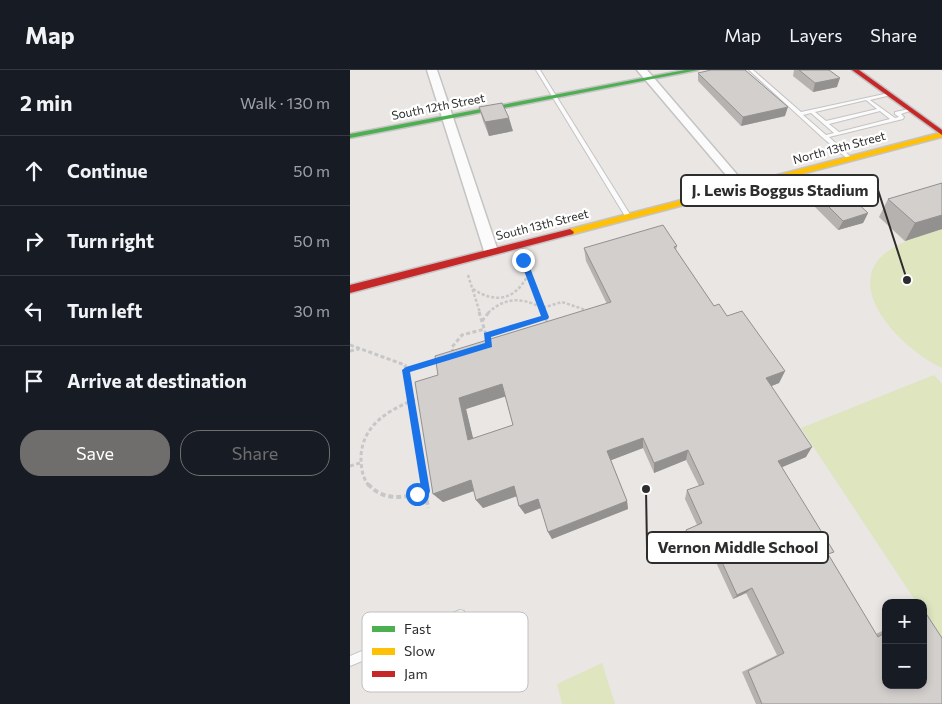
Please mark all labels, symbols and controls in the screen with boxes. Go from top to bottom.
text: Map [25,20,75,49]
text: Map [724,24,761,46]
text: Layers [789,24,842,46]
text: Share [870,24,917,46]
text: 2 min [20,90,72,115]
street label: South 12th Street [390,90,486,122]
text: Walk · 130 m [240,93,330,112]
street label: North 13th Street [791,128,887,166]
icon: ahead [20,157,48,185]
text: Continue [67,159,147,182]
text: 50 m [293,161,330,180]
callout: J. Lewis Boggus Stadium [681,175,878,206]
text: J. Lewis Boggus Stadium [691,180,869,199]
street label: South 13th Street [494,206,590,242]
icon: right [20,227,48,255]
text: Turn right [67,229,154,252]
text: 50 m [293,231,330,250]
route end [512,249,535,272]
icon: left [20,297,48,325]
text: Turn left [67,299,142,322]
text: 30 m [293,301,330,320]
icon: arrive [20,367,48,395]
text: Arrive at destination [67,369,247,392]
button: Save [20,430,170,476]
button: Share [180,430,330,476]
route start [406,483,429,506]
callout: Vernon Middle School [647,532,828,563]
text: Vernon Middle School [658,537,818,556]
map controls [882,599,927,689]
button: + [882,599,927,644]
legend [362,612,528,692]
text: Fast [404,620,431,637]
text: Slow [404,642,435,659]
button: − [882,644,927,689]
text: Jam [404,665,428,682]

